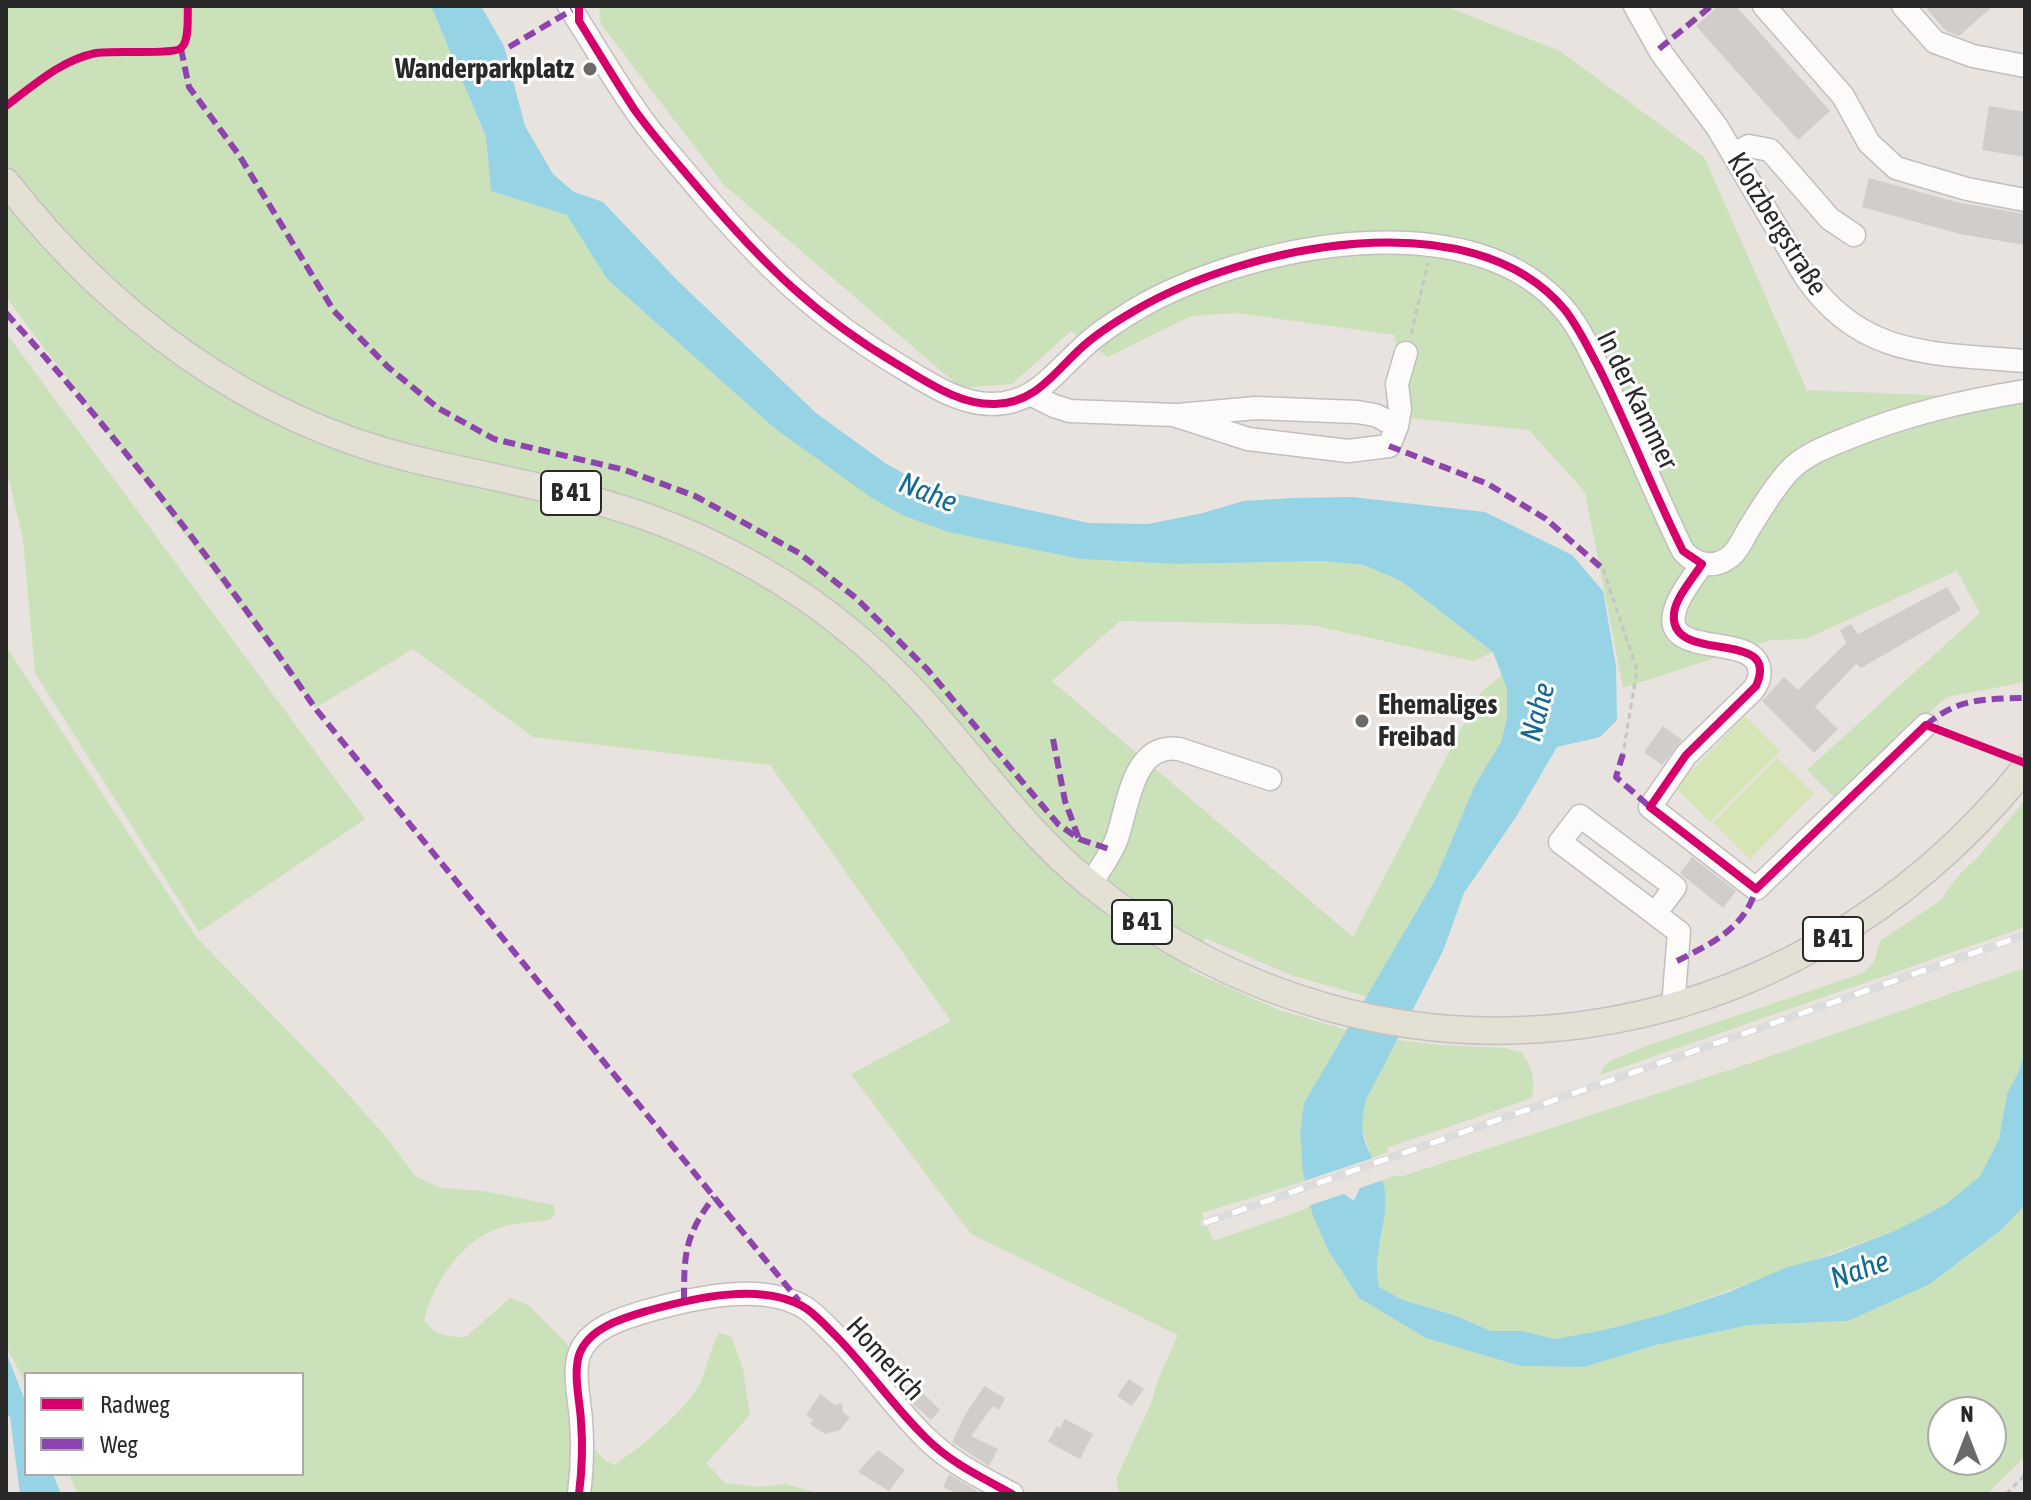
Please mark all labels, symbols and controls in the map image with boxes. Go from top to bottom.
place label: Wanderparkplatz [395,52,574,86]
marker: Wanderparkplatz [581,60,599,78]
street label: Klotzbergstraße [1720,146,1834,302]
street label: In der Kammer [1589,325,1685,475]
water label: Nahe [894,465,962,521]
road number: B 41 [541,471,601,515]
water label: Nahe [1513,678,1563,746]
place label: Ehemaliges Freibad [1378,688,1497,754]
marker: Ehemaliges Freibad [1353,712,1371,730]
road number: B 41 [1112,900,1172,944]
road number: B 41 [1803,917,1863,961]
water label: Nahe [1826,1243,1894,1297]
street label: Homerich [839,1310,931,1408]
legend [24,1372,304,1476]
text: Radweg [100,1391,170,1418]
north arrow [1927,1396,2007,1476]
text: N [1961,1401,1973,1427]
text: Weg [100,1431,138,1458]

